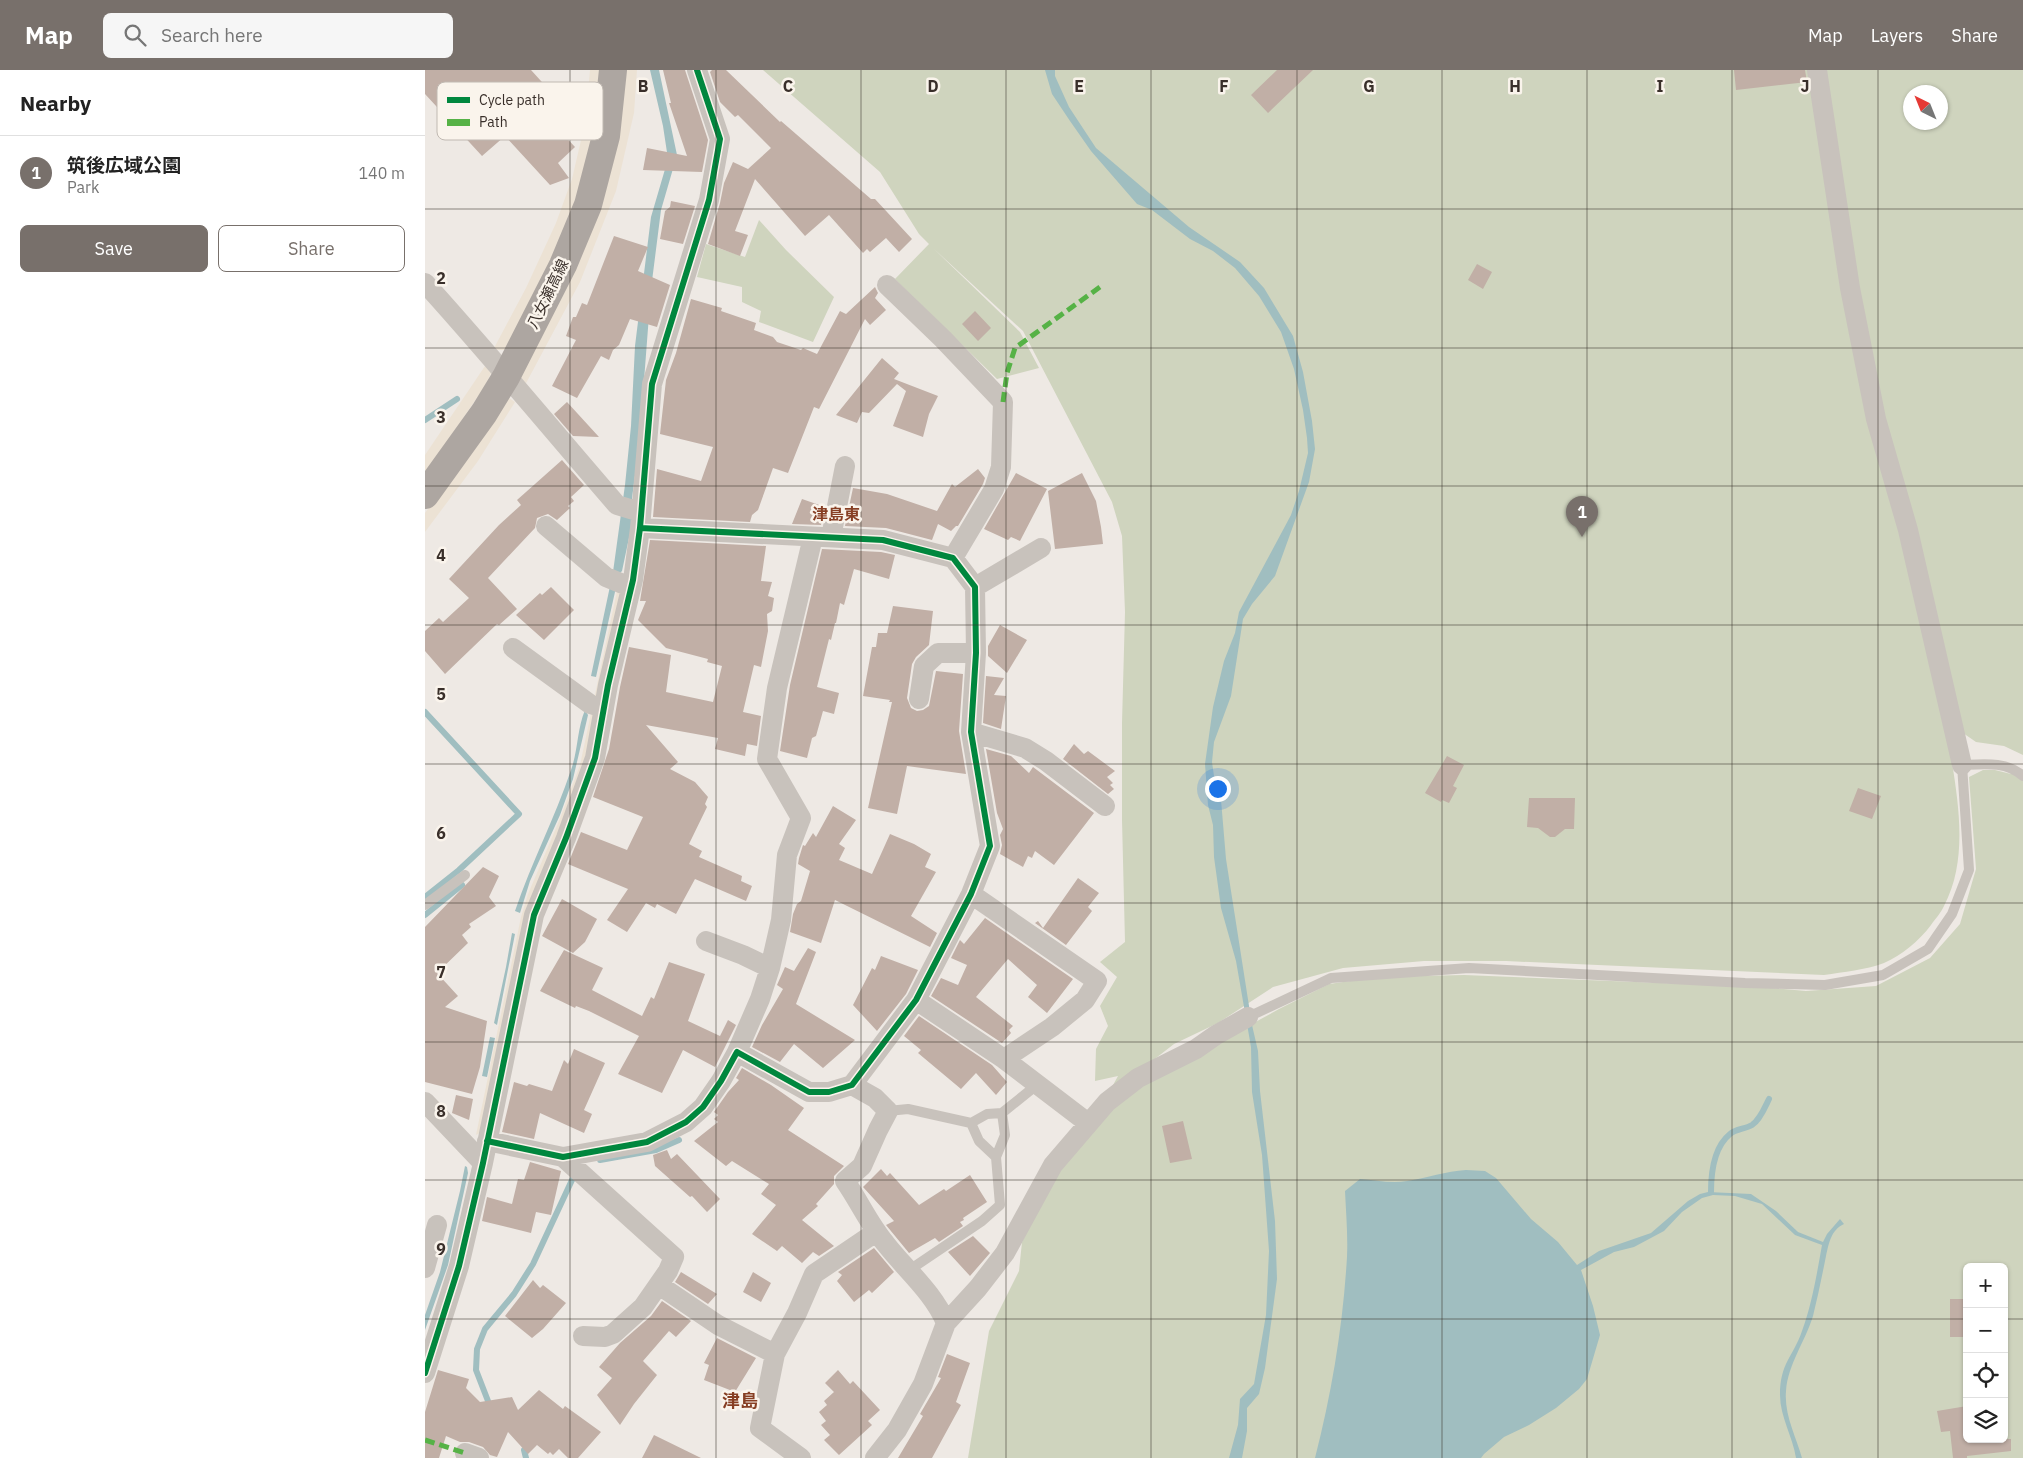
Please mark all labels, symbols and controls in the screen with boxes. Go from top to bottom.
search box [103,13,453,58]
text: Map [25,19,73,51]
icon: search [121,21,149,49]
text: Search here [161,23,263,47]
text: Map [1808,24,1843,47]
text: Layers [1871,24,1923,47]
text: Share [1951,24,1998,47]
text: B [638,76,649,96]
text: C [783,76,793,96]
text: D [927,76,939,96]
text: E [1074,76,1084,96]
text: F [1219,76,1229,96]
text: G [1363,76,1375,96]
text: H [1509,76,1521,96]
text: I [1657,76,1664,96]
text: J [1801,76,1809,96]
legend [437,82,603,140]
north arrow [1903,85,1948,130]
text: Nearby [20,89,91,117]
text: Cycle path [479,91,545,109]
text: Path [479,113,508,131]
text: 筑後広域公園 [67,153,181,177]
text: 1 [31,163,41,183]
text: 140 m [358,163,405,183]
text: Park [67,177,99,197]
button: Save [20,225,208,272]
button: Share [218,225,405,272]
street label: 八女瀬高線 [523,256,573,332]
text: 2 [436,268,446,288]
text: 3 [436,407,446,427]
pin: 1 [1566,496,1598,537]
district label: 津島東 [812,504,860,524]
text: 4 [436,545,446,565]
text: 5 [436,684,446,704]
your location [1205,776,1231,802]
text: 6 [436,823,446,843]
text: 7 [436,962,446,982]
text: 8 [436,1101,446,1121]
text: 9 [436,1239,446,1259]
map controls [1963,1263,2008,1443]
button: + [1963,1263,2008,1308]
button: − [1963,1308,2008,1353]
button: locate [1963,1353,2008,1398]
district label: 津島 [722,1389,758,1412]
button: layers [1963,1398,2008,1443]

